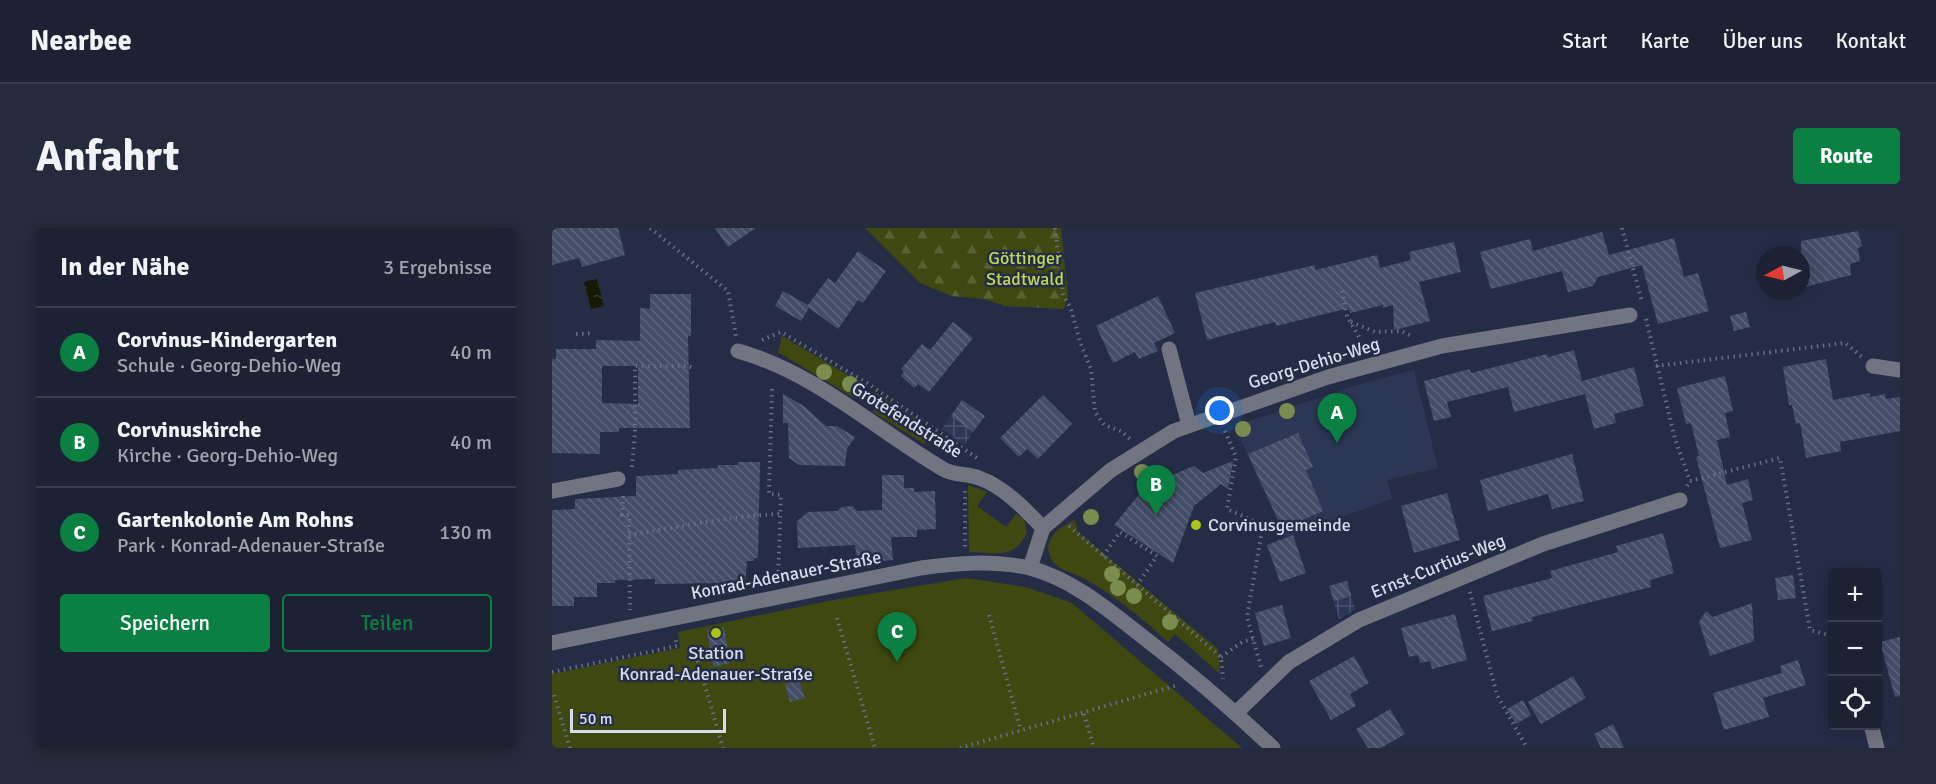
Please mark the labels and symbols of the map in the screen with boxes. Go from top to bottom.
north arrow [1756,246,1810,300]
park label: Göttinger Stadtwald [986,247,1064,290]
street label: Georg-Dehio-Weg [1246,333,1382,393]
street label: Grotefendstraße [848,377,966,463]
pin: A [1318,394,1356,443]
your location [1205,396,1234,425]
pin: B [1136,466,1176,515]
place label: Corvinusgemeinde [1208,514,1351,536]
marker: Corvinusgemeinde [1189,518,1203,532]
street label: Ernst-Curtius-Weg [1368,529,1508,603]
street label: Konrad-Adenauer-Straße [689,546,883,604]
pin: C [878,612,916,662]
marker: Station Konrad-Adenauer-Straße [709,626,723,640]
place label: Station Konrad-Adenauer-Straße [619,642,813,685]
scale bar [570,706,726,733]

